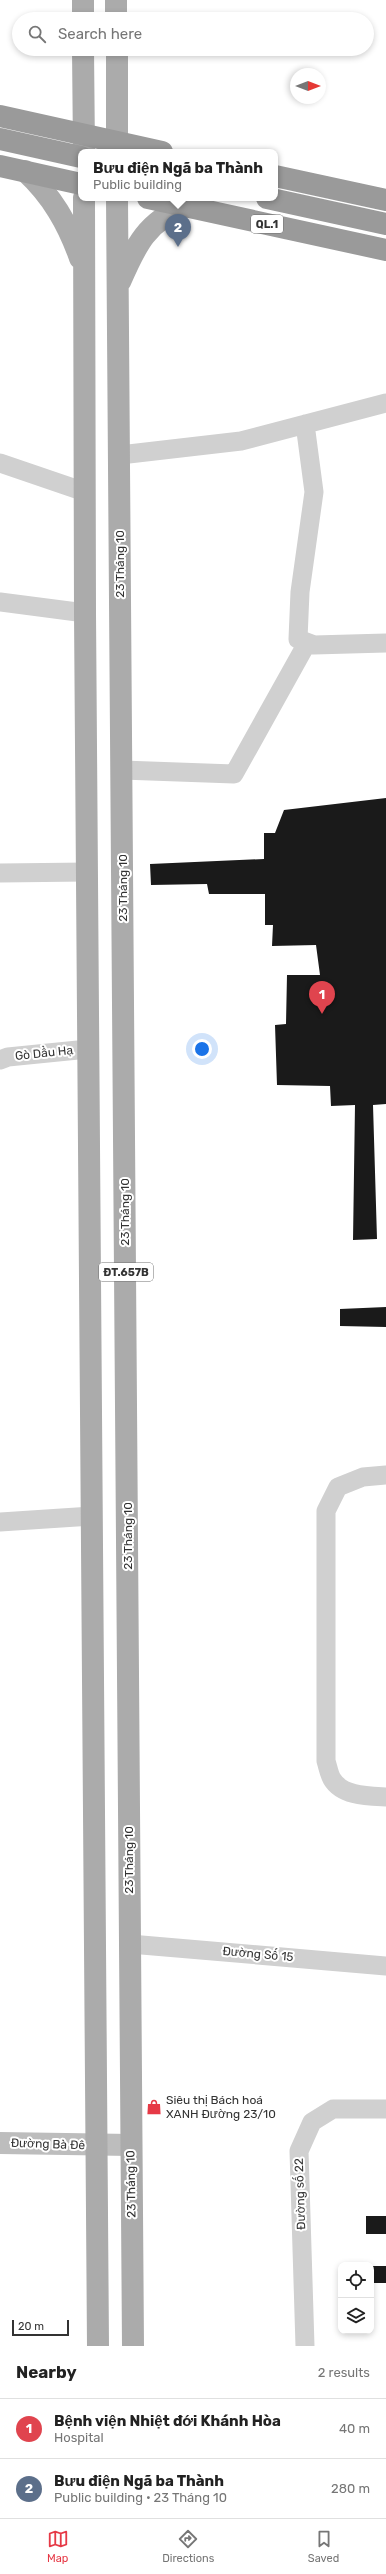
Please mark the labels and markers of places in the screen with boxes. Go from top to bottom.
pin: 2 [165,214,191,247]
pin: 1 [309,981,335,1014]
place label: Siêu thị Bách hoá XANH Đường 23/10 [166,2093,276,2121]
shop icon: Siêu thị Bách hoá XANH Đường 23/10 [145,2098,163,2116]

